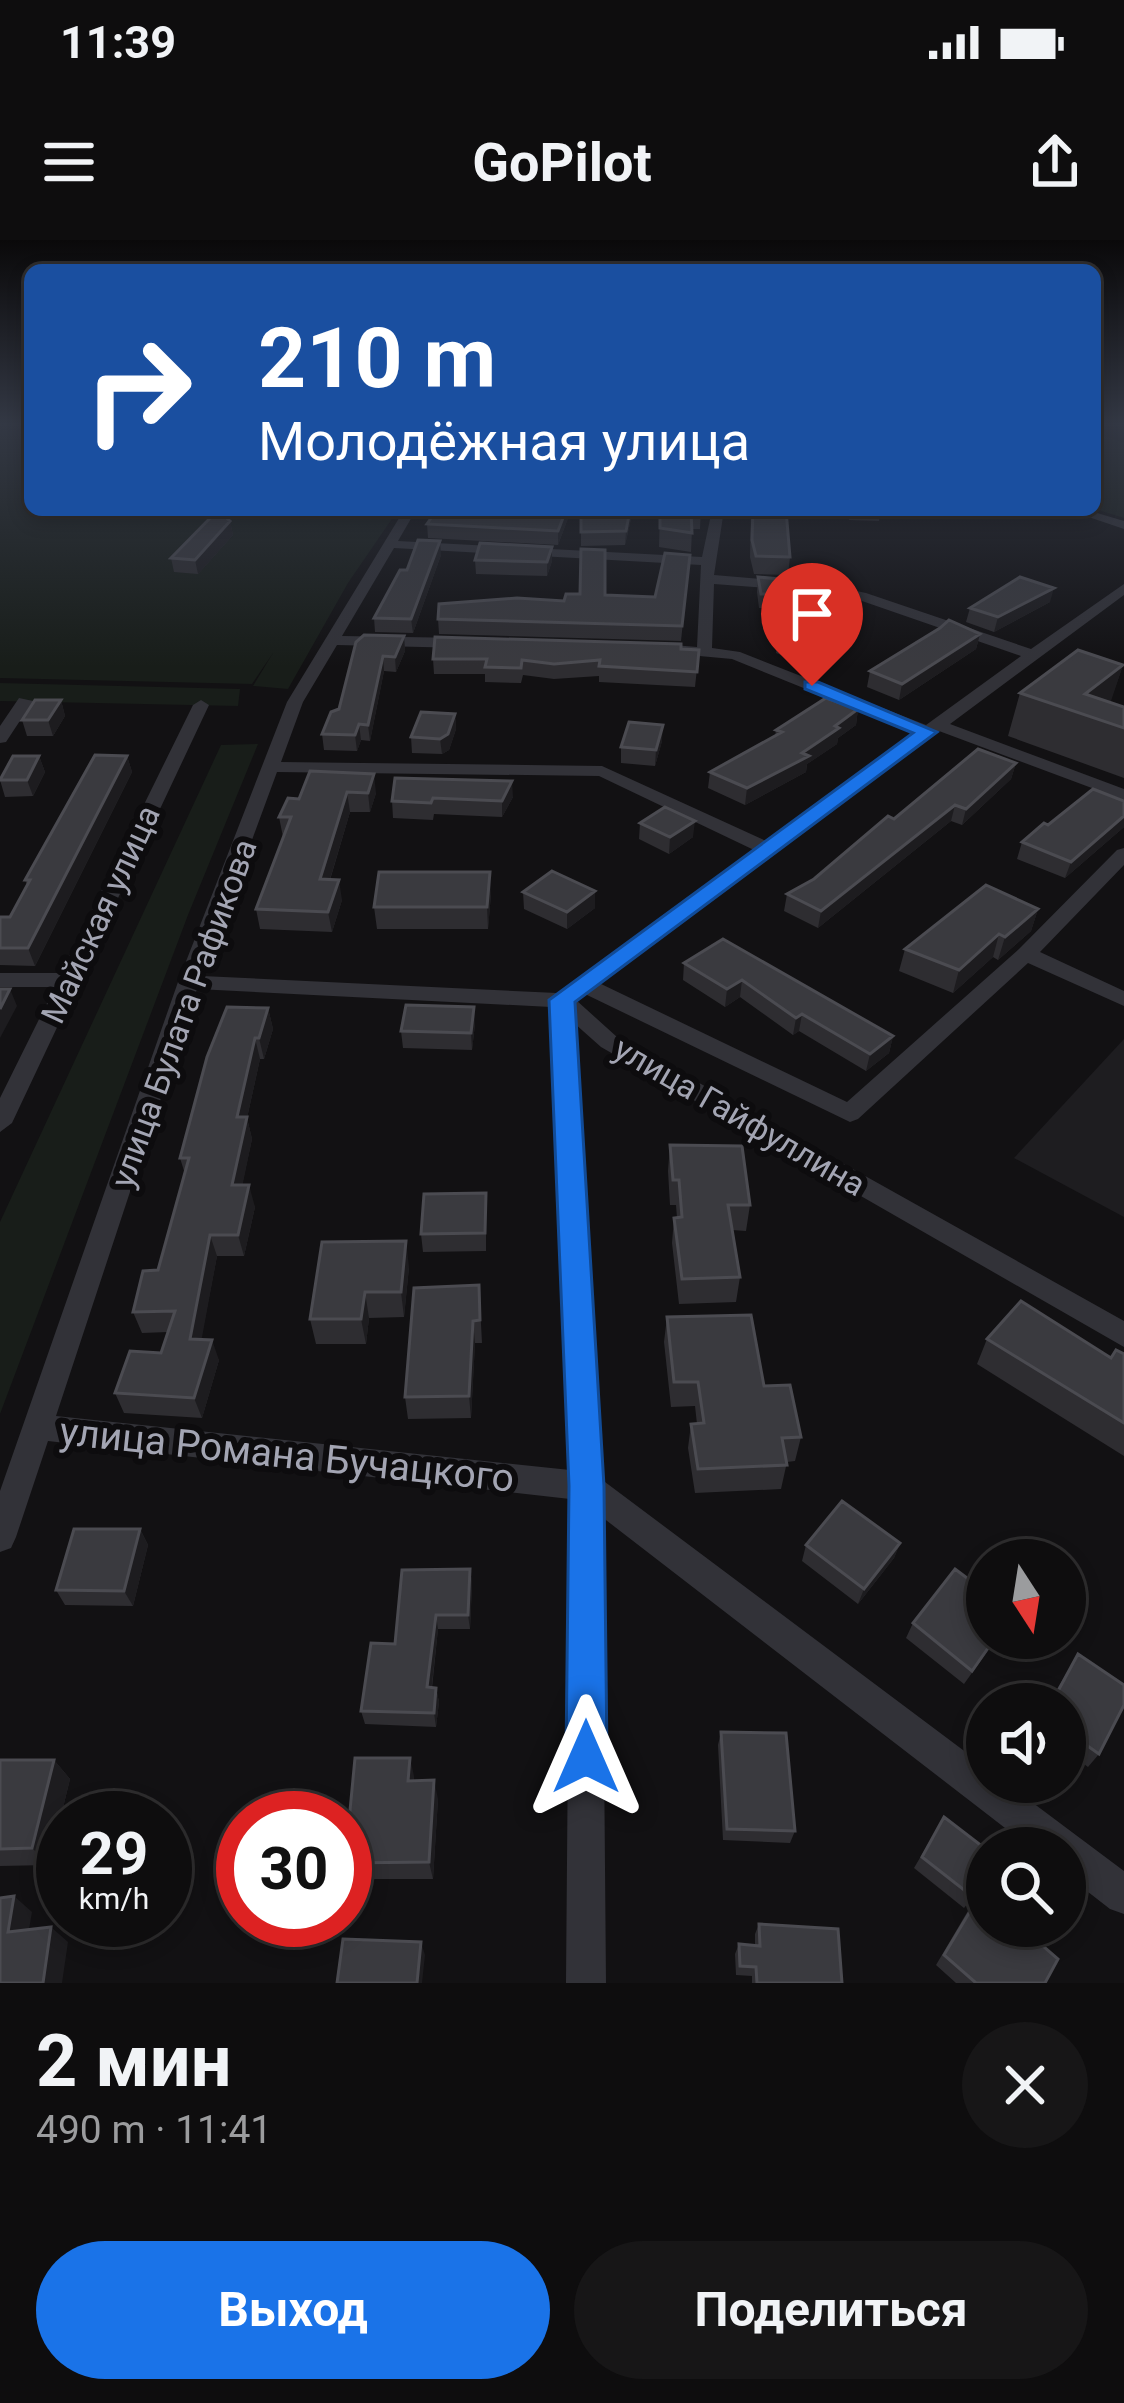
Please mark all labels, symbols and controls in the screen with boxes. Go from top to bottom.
text: 11:39 [60,16,176,69]
icon: menu [36,129,102,195]
icon: share [1022,129,1088,195]
text: GoPilot [472,131,652,194]
text: 210 m [258,309,496,408]
icon: right [60,312,216,468]
text: Молодёжная улица [258,410,750,473]
pin [761,563,863,686]
icon: arrive [779,581,845,647]
street label: Майская улица [33,799,168,1029]
street label: улица Булата Рафикова [102,834,265,1193]
street label: улица Гайфуллина [607,1029,872,1204]
street label: улица Романа Бучацкого [57,1408,516,1502]
north arrow [966,1539,1086,1659]
map controls [966,1539,1086,1947]
button: sound [966,1683,1086,1803]
position arrow [523,1694,649,1820]
speed limit sign: 30 [216,1791,372,1947]
text: 29 [80,1818,148,1889]
button: search [966,1827,1086,1947]
text: km/h [79,1881,149,1916]
text: 2 мин [36,2019,231,2104]
button: close [962,2022,1088,2148]
text: 490 m · 11:41 [36,2107,272,2153]
button: Выход [36,2241,550,2379]
button: Поделиться [574,2241,1088,2379]

